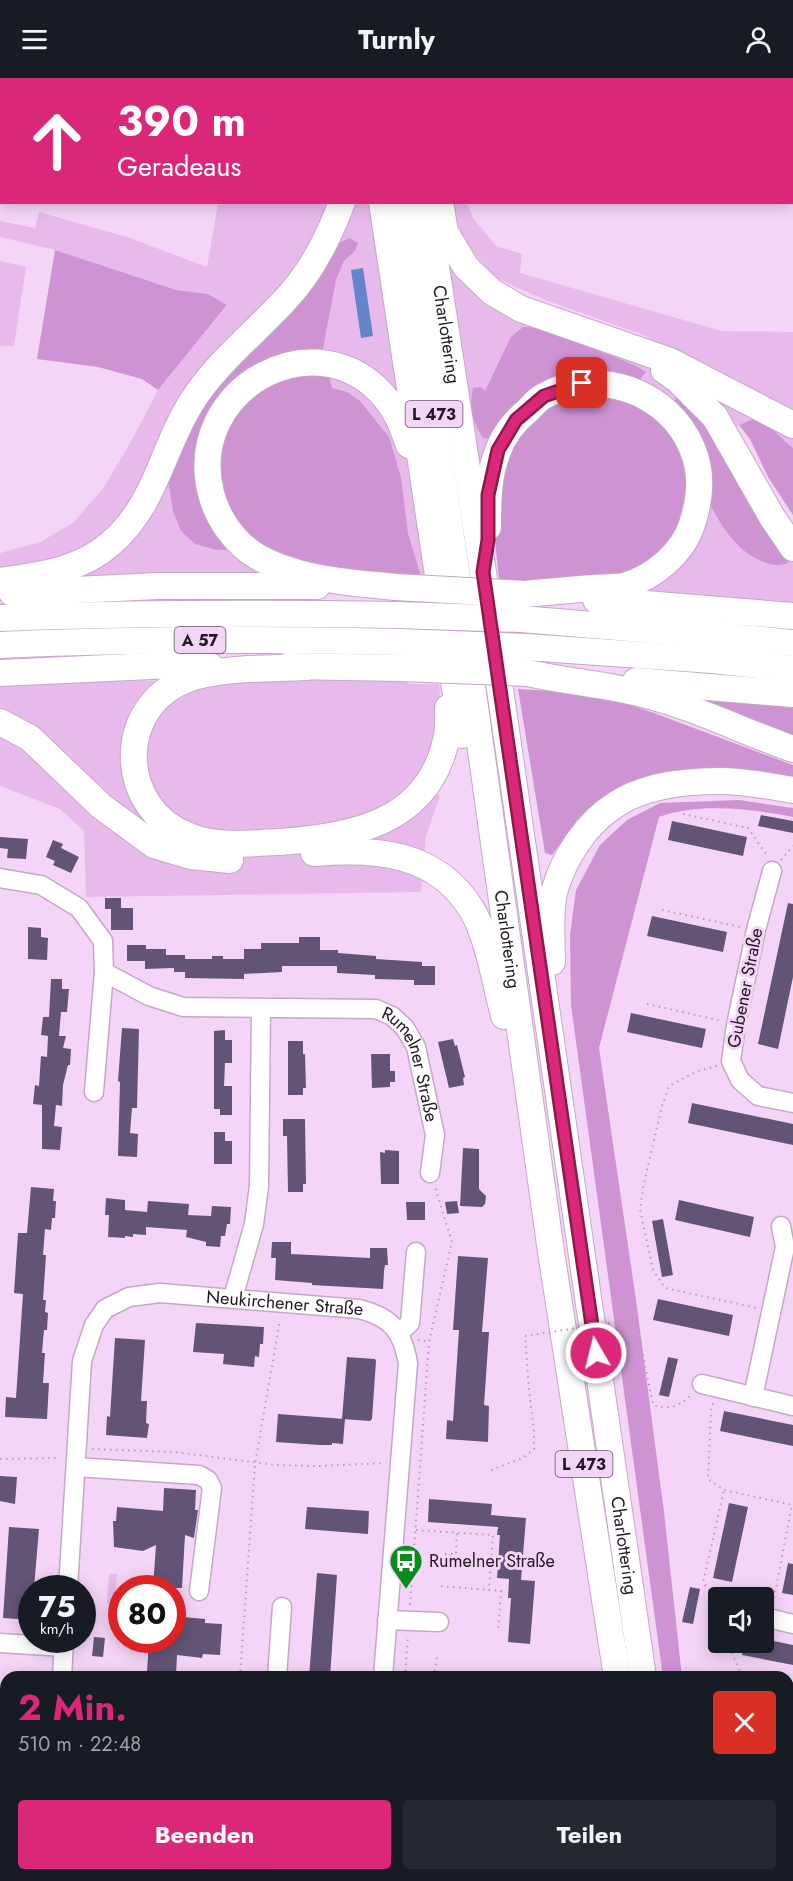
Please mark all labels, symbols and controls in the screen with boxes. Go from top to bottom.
text: Turnly [358,20,435,59]
icon: menu [18,23,51,56]
icon: person [742,23,775,56]
text: 390 m [117,91,246,152]
icon: ahead [18,102,96,180]
text: Geradeaus [117,147,241,186]
street label: Charlottering [426,283,467,385]
pin [556,357,607,408]
icon: arrive [565,366,598,399]
road number: L 473 [406,401,462,427]
road number: A 57 [174,627,226,653]
street label: Charlottering [488,888,527,990]
street label: Gubener Straße [721,926,769,1050]
street label: Rumelner Straße [378,1000,445,1124]
street label: Neukirchener Straße [205,1284,364,1322]
position arrow [564,1321,628,1385]
road number: L 473 [556,1451,612,1477]
street label: Charlottering [604,1495,644,1596]
bus stop icon: Rumelner Straße [388,1543,424,1590]
place label: Rumelner Straße [429,1548,555,1574]
speed limit sign: 80 [108,1575,186,1653]
text: 75 [38,1585,76,1628]
map controls [708,1587,774,1653]
button: sound [708,1587,774,1653]
text: km/h [40,1618,74,1640]
text: 2 Min. [18,1681,127,1733]
button: close [713,1691,776,1754]
text: 510 m · 22:48 [18,1730,141,1759]
button: Beenden [18,1800,391,1869]
button: Teilen [403,1800,776,1869]

